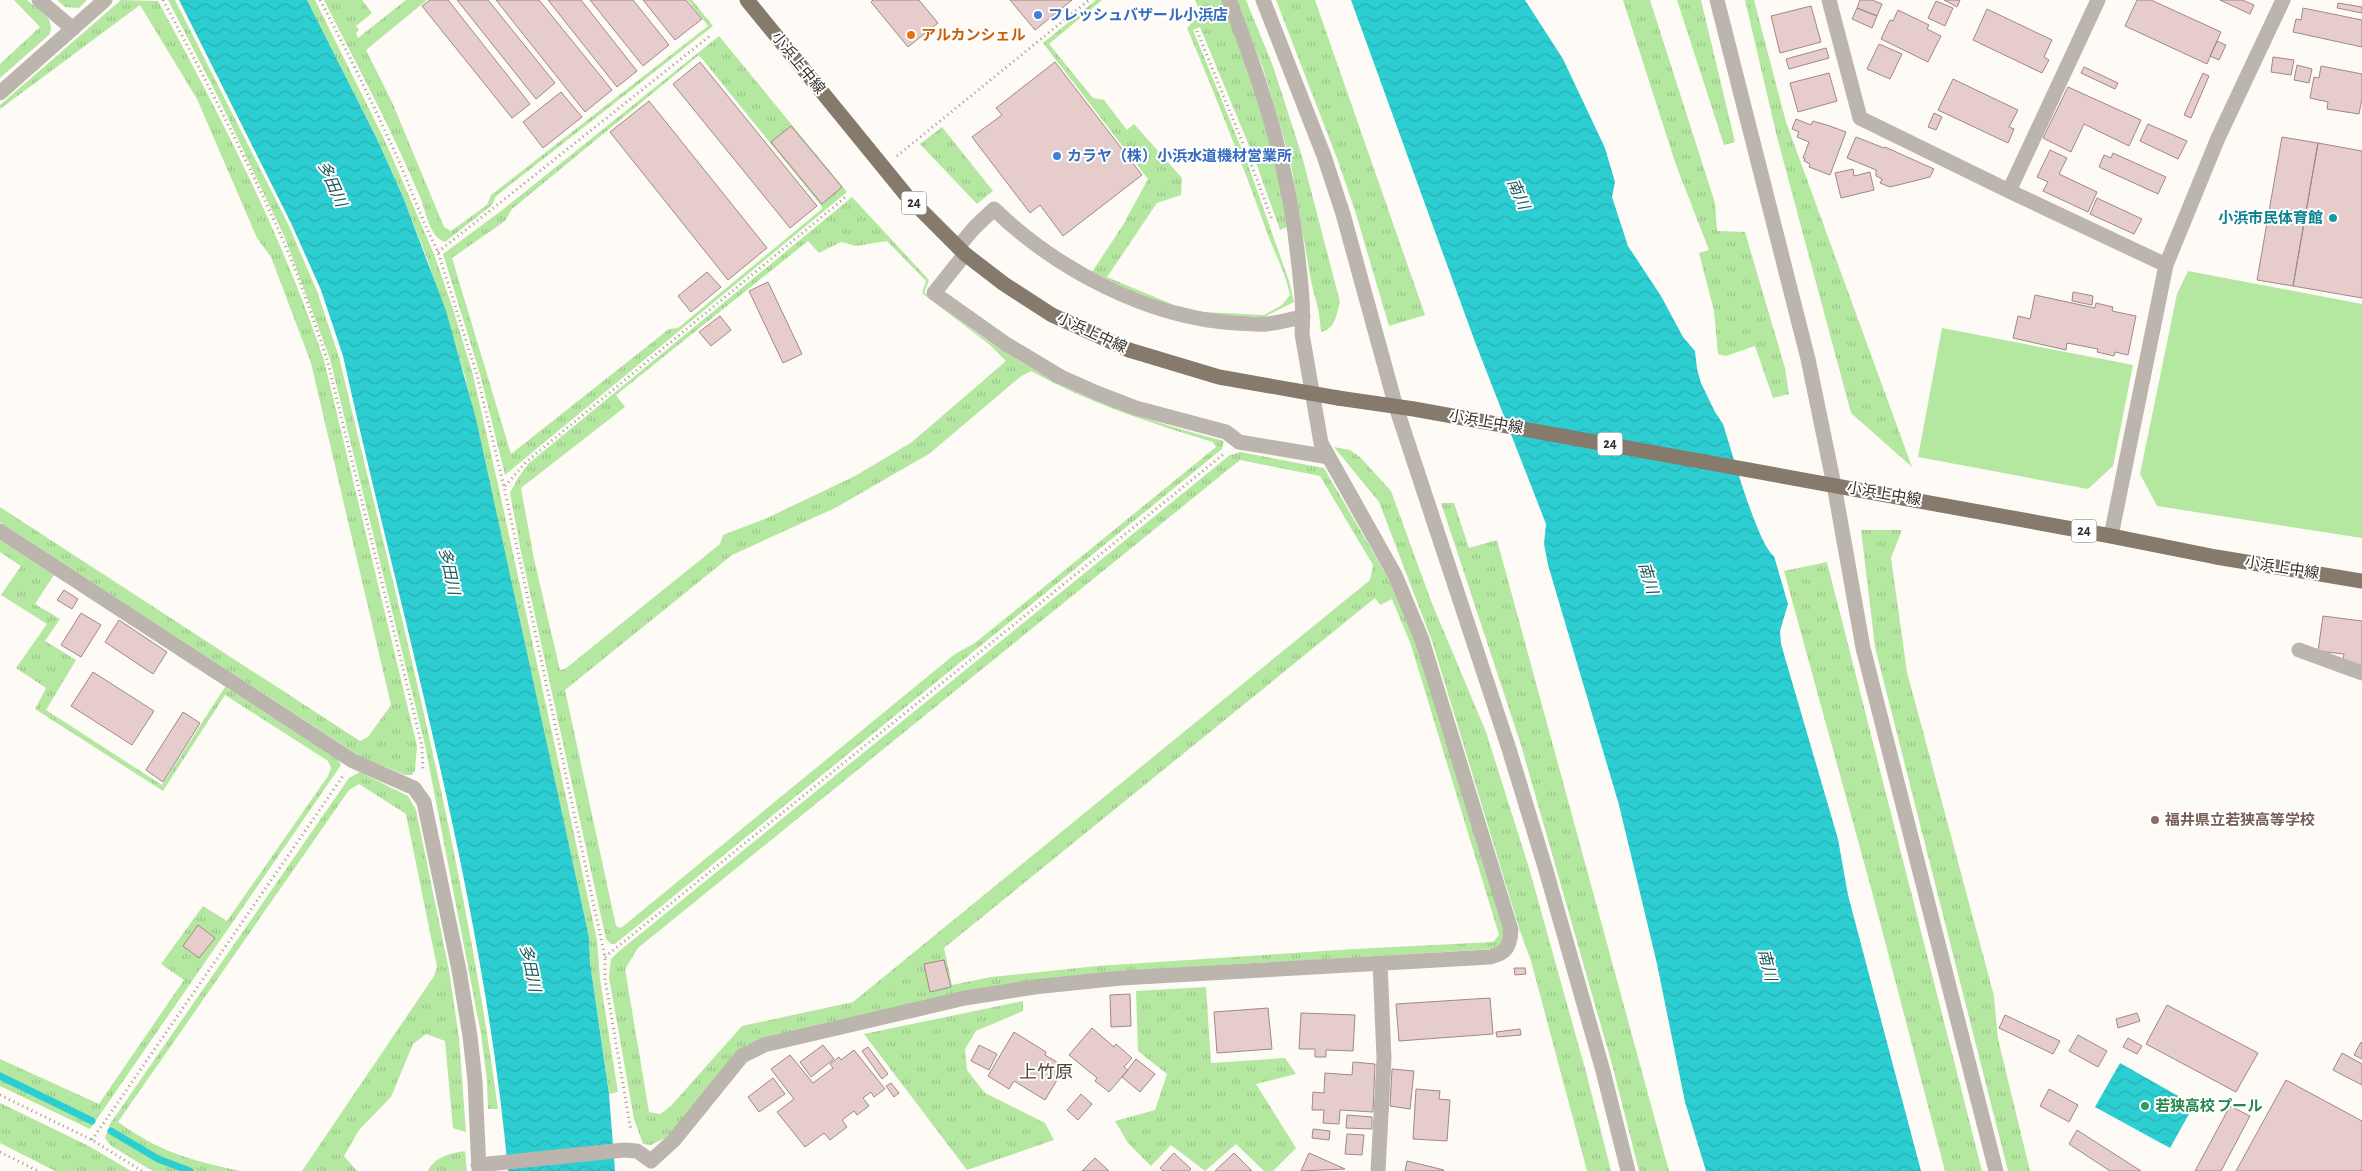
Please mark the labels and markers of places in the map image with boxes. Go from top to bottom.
place label: フレッシュバザール小浜店 [1048,7,1228,23]
marker: フレッシュバザール小浜店 [1032,9,1044,21]
place label: アルカンシェル [921,28,1025,43]
marker: アルカンシェル [905,29,917,41]
place label: カラヤ（株）小浜水道機材営業所 [1067,147,1292,164]
marker: カラヤ（株）小浜水道機材営業所 [1051,150,1063,162]
place label: 小浜市民体育館 [2218,210,2323,226]
marker: 小浜市民体育館 [2327,212,2339,224]
place label: 福井県立若狭高等学校 [2164,811,2315,828]
marker: 福井県立若狭高等学校 [2149,814,2161,826]
place label: 若狭高校 プール [2155,1098,2262,1114]
marker: 若狭高校 プール [2139,1100,2151,1112]

